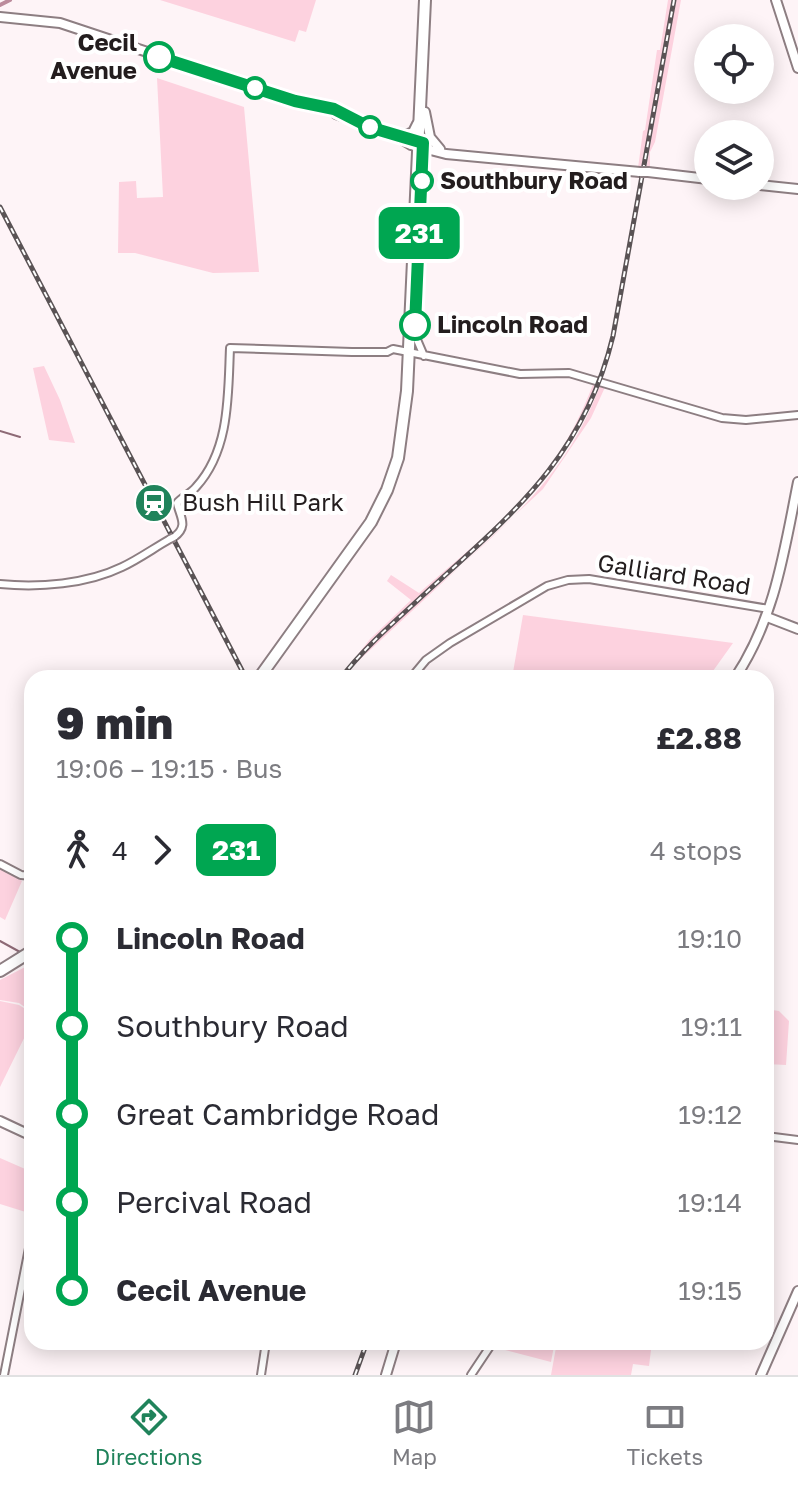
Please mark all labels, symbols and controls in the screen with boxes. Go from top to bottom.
map controls [694,24,774,200]
button: locate [694,24,774,104]
place label: Cecil Avenue [50,27,137,84]
marker: Cecil Avenue [144,42,174,72]
unlabelled marker [244,77,266,99]
unlabelled marker [359,116,381,138]
button: layers [694,120,774,200]
place label: Southbury Road [440,165,628,194]
marker: Southbury Road [411,170,433,192]
line badge: 231 [373,207,465,259]
text: 231 [395,216,443,249]
place label: Lincoln Road [437,309,588,338]
marker: Lincoln Road [400,310,430,340]
station icon: Bush Hill Park [133,482,175,524]
place label: Bush Hill Park [182,487,344,516]
street label: Galliard Road [596,547,753,600]
text: 9 min [56,696,173,749]
text: £2.88 [656,720,742,756]
text: 19:06 – 19:15 · Bus [56,753,282,784]
icon: walk [56,828,100,872]
icon: forward [140,828,184,872]
text: 231 [212,833,260,866]
text: 4 [112,835,128,866]
text: 4 stops [650,835,742,866]
text: Lincoln Road [116,920,305,956]
text: 19:10 [677,923,742,954]
text: Southbury Road [116,1008,349,1044]
text: 19:11 [681,1011,742,1042]
text: Great Cambridge Road [116,1096,440,1132]
text: 19:12 [678,1099,742,1130]
text: Percival Road [116,1184,312,1220]
text: 19:14 [677,1187,742,1218]
text: Cecil Avenue [116,1272,306,1308]
text: 19:15 [678,1275,742,1306]
tab: Directions [95,1395,202,1470]
tab: Map [392,1395,437,1470]
tab: Tickets [626,1395,703,1470]

